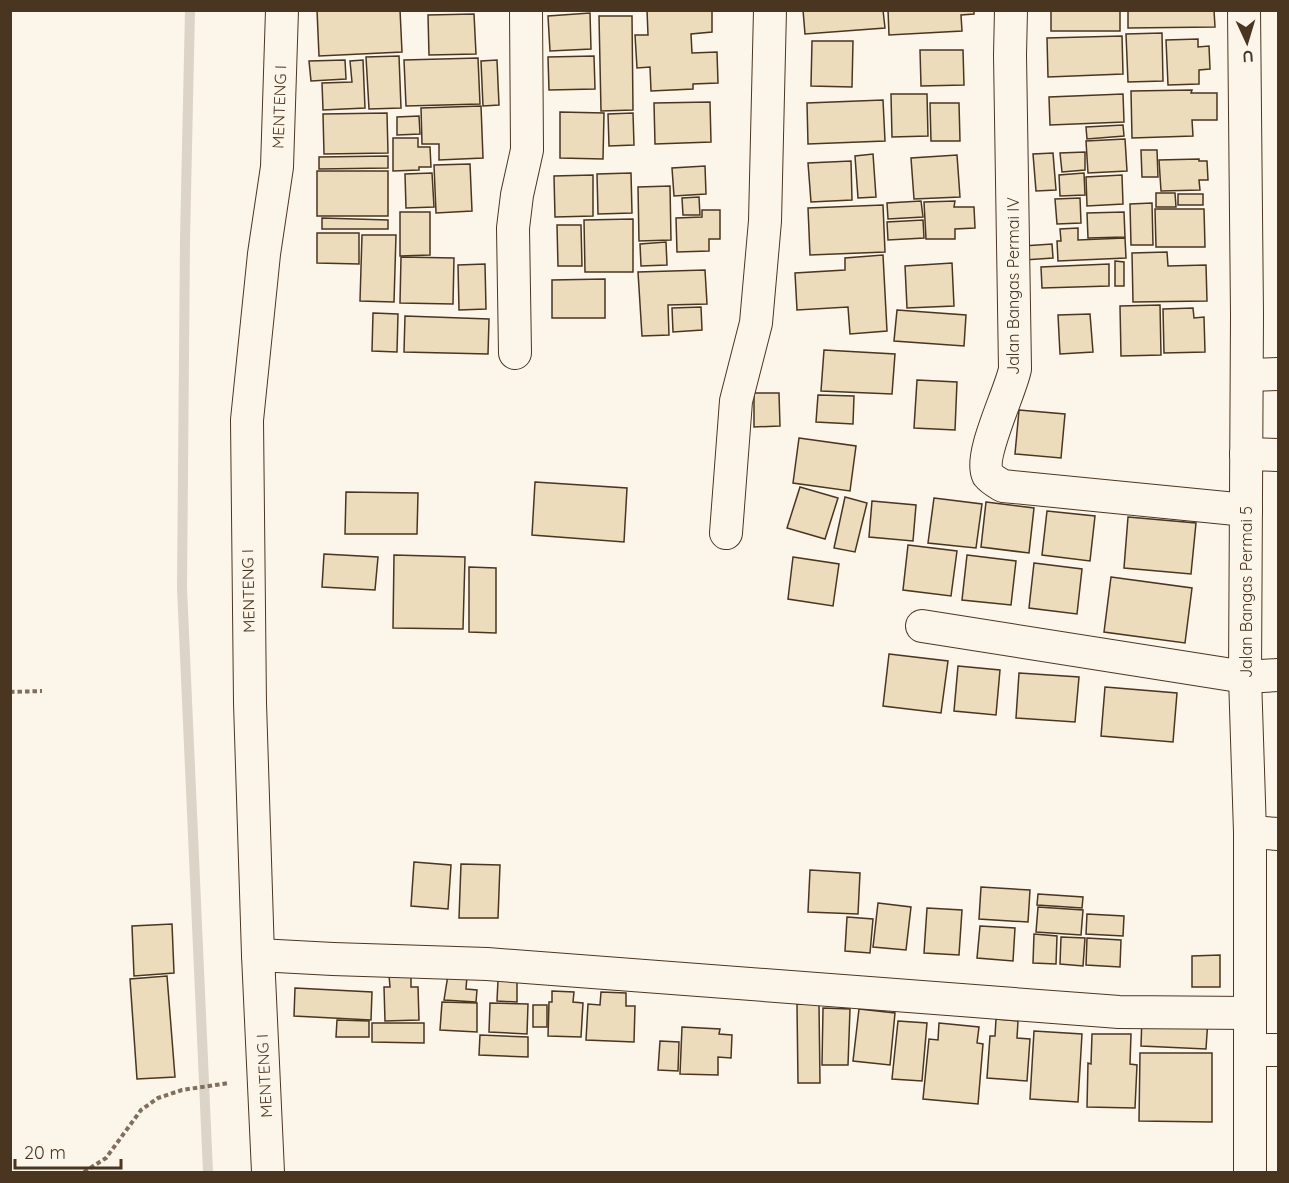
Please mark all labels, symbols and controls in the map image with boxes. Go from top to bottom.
north arrow [1217,12,1277,72]
text: U [1242,47,1254,67]
street label: MENTENG I [268,65,290,149]
street label: Jalan Bangas Permai IV [1003,197,1023,375]
street label: Jalan Bangas Permai 5 [1236,506,1256,678]
street label: MENTENG I [237,549,259,633]
street label: MENTENG I [252,1034,276,1118]
scale bar [15,1132,122,1170]
text: 20 m [24,1141,66,1164]

